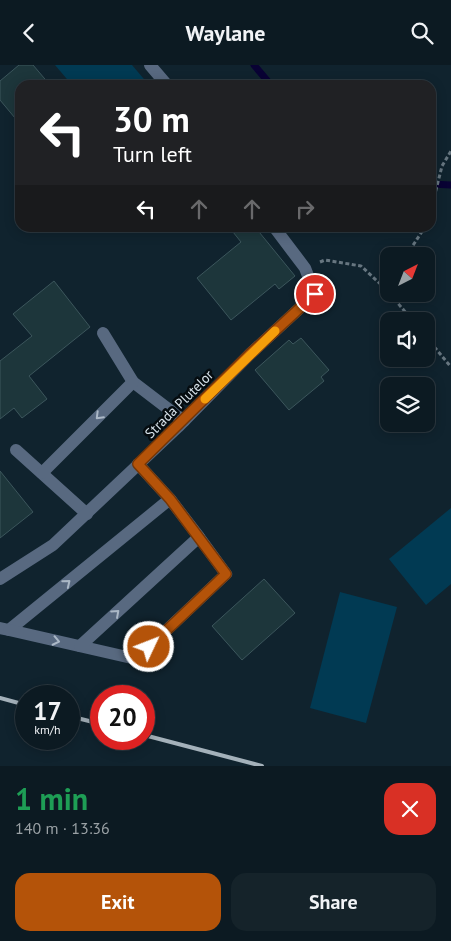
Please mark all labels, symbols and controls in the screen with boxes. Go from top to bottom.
icon: back [15,19,43,47]
text: Waylane [186,19,265,47]
icon: search [408,19,436,47]
text: 30 m [113,96,190,142]
icon: left [30,100,95,165]
text: Turn left [113,140,192,168]
icon: left [132,195,160,223]
icon: ahead [185,195,213,223]
icon: ahead [238,195,266,223]
icon: right [291,195,319,223]
north arrow [380,247,435,303]
map controls [380,247,435,432]
pin [294,273,336,315]
icon: arrive [301,280,329,308]
button: sound [380,312,435,367]
street label: Strada Plutelor [141,366,217,442]
button: layers [380,377,435,432]
one-way arrow [96,411,105,420]
one-way arrow [61,580,70,589]
one-way arrow [110,610,119,619]
position arrow [122,620,174,672]
one-way arrow [52,635,61,645]
speed limit sign: 20 [90,685,155,750]
text: 17 [33,695,62,727]
text: km/h [34,722,61,737]
text: 1 min [15,779,88,818]
button: close [384,783,436,835]
text: 140 m · 13:36 [15,818,110,838]
button: Exit [15,873,221,931]
button: Share [231,873,436,931]

